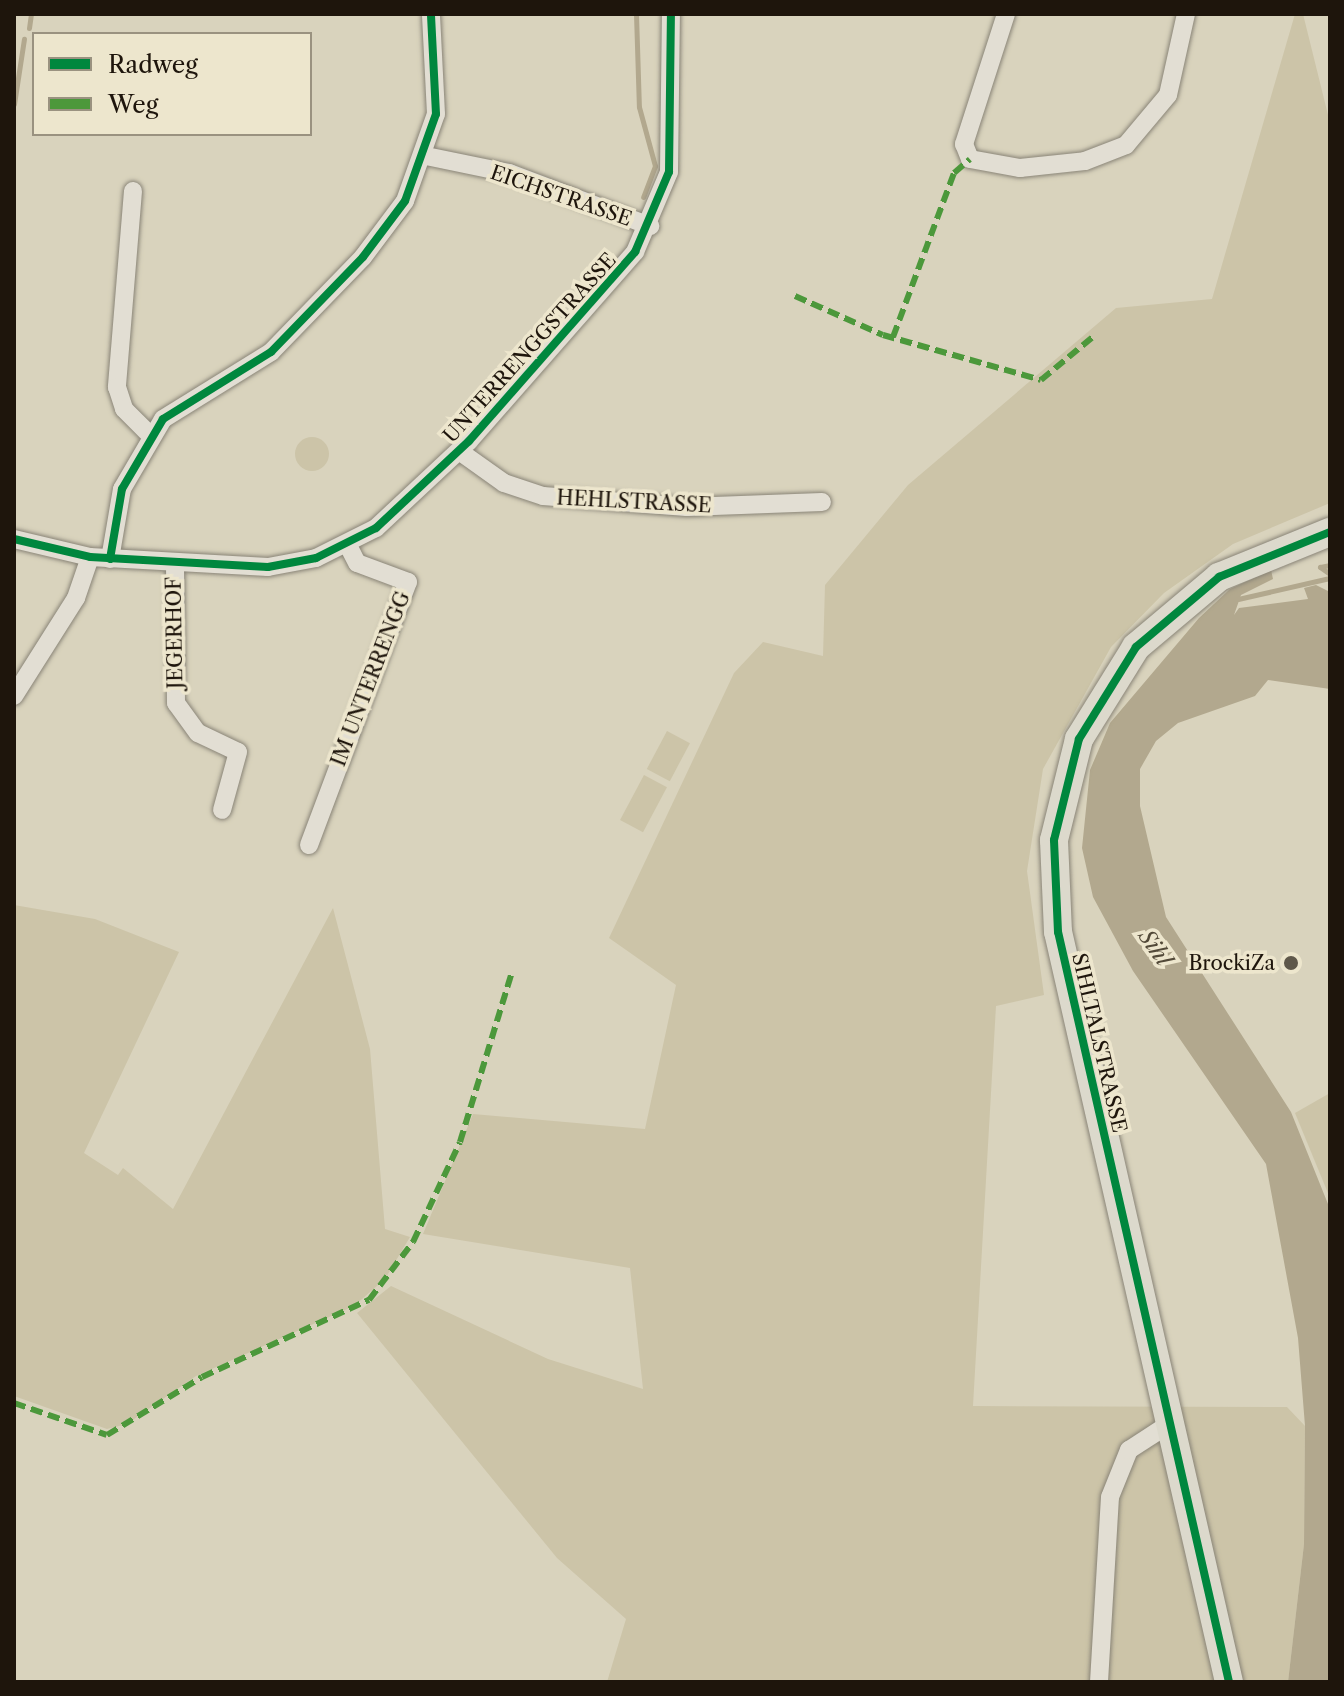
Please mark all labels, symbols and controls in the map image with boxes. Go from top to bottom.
legend [32,32,312,136]
text: Radweg [108,50,198,79]
text: Weg [108,90,158,119]
street label: EICHSTRASSE [487,161,635,231]
street label: UNTERRENGGSTRASSE [439,248,621,448]
street label: HEHLSTRASSE [556,486,712,518]
street label: JEGERHOF [162,577,188,689]
street label: IM UNTERRENGG [327,588,415,770]
water label: Sihl [1133,925,1177,971]
street label: SIHLTALSTRASSE [1067,951,1131,1135]
place label: BrockiZa [1188,951,1275,975]
marker: BrockiZa [1282,954,1300,972]

